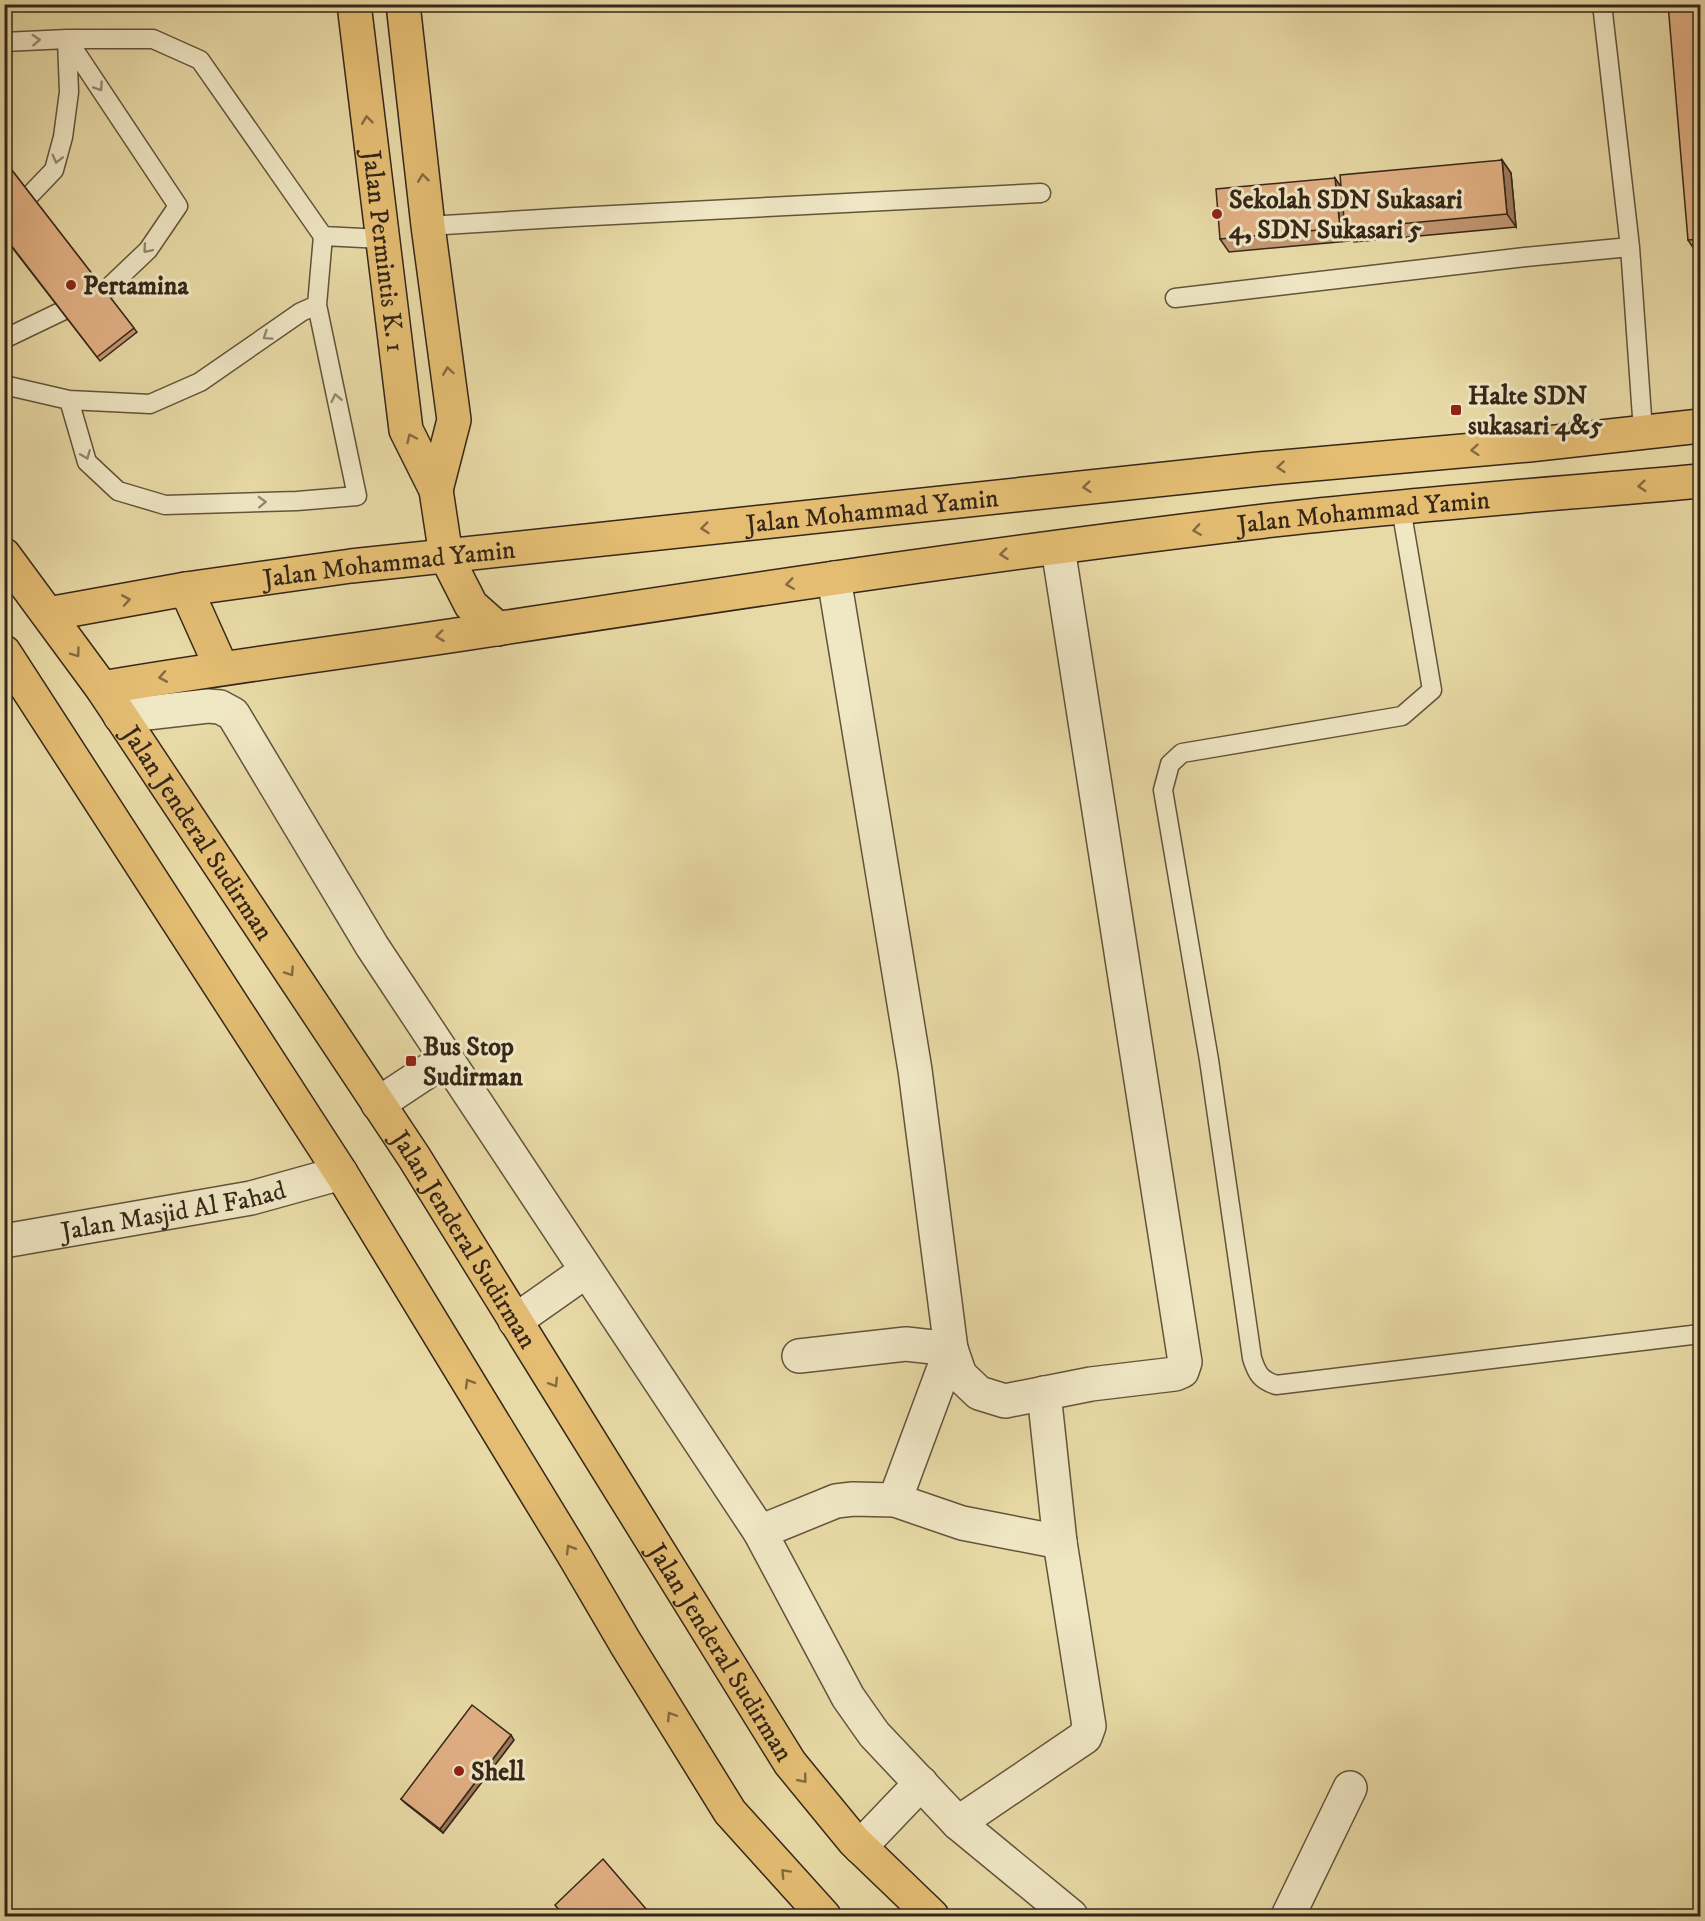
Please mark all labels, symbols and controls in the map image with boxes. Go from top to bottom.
one-way arrow [31,34,40,47]
one-way arrow [92,81,103,92]
one-way arrow [362,115,374,125]
street label: Jalan Permintis K. 1 [354,147,411,354]
one-way arrow [52,154,65,164]
one-way arrow [417,174,429,183]
place label: Sekolah SDN Sukasari 4, SDN Sukasari 5 [1229,184,1463,247]
marker: Sekolah SDN Sukasari 4, SDN Sukasari 5 [1210,207,1224,221]
one-way arrow [144,242,155,253]
place label: Pertamina [83,270,189,303]
marker: Pertamina [64,278,78,292]
one-way arrow [263,328,274,339]
one-way arrow [442,367,454,376]
place label: Halte SDN sukasari 4&5 [1468,380,1603,443]
one-way arrow [330,394,343,404]
marker: Halte SDN sukasari 4&5 [1449,403,1463,417]
one-way arrow [406,433,418,444]
one-way arrow [1471,443,1480,456]
one-way arrow [79,449,91,460]
one-way arrow [1276,460,1286,473]
one-way arrow [1638,479,1647,492]
one-way arrow [1082,480,1092,493]
street label: Jalan Mohammad Yamin [742,482,1001,542]
street label: Jalan Mohammad Yamin [1233,484,1492,542]
one-way arrow [258,496,267,509]
one-way arrow [701,521,710,534]
one-way arrow [1193,524,1202,536]
street label: Jalan Mohammad Yamin [259,534,517,596]
one-way arrow [999,547,1008,560]
one-way arrow [785,577,795,589]
one-way arrow [121,594,131,607]
one-way arrow [435,630,445,642]
one-way arrow [69,646,80,657]
one-way arrow [158,671,168,683]
street label: Jalan Jenderal Sudirman [113,718,280,947]
one-way arrow [283,965,294,976]
place label: Bus Stop Sudirman [423,1031,523,1094]
marker: Bus Stop Sudirman [404,1054,418,1068]
street label: Jalan Jenderal Sudirman [382,1123,544,1355]
street label: Jalan Masjid Al Fahad [57,1174,290,1249]
one-way arrow [547,1376,558,1387]
one-way arrow [464,1379,476,1389]
street label: Jalan Jenderal Sudirman [639,1536,800,1768]
one-way arrow [566,1545,578,1555]
one-way arrow [666,1712,678,1722]
place label: Shell [471,1756,526,1789]
marker: Shell [452,1764,466,1778]
one-way arrow [796,1772,807,1783]
one-way arrow [781,1870,792,1880]

